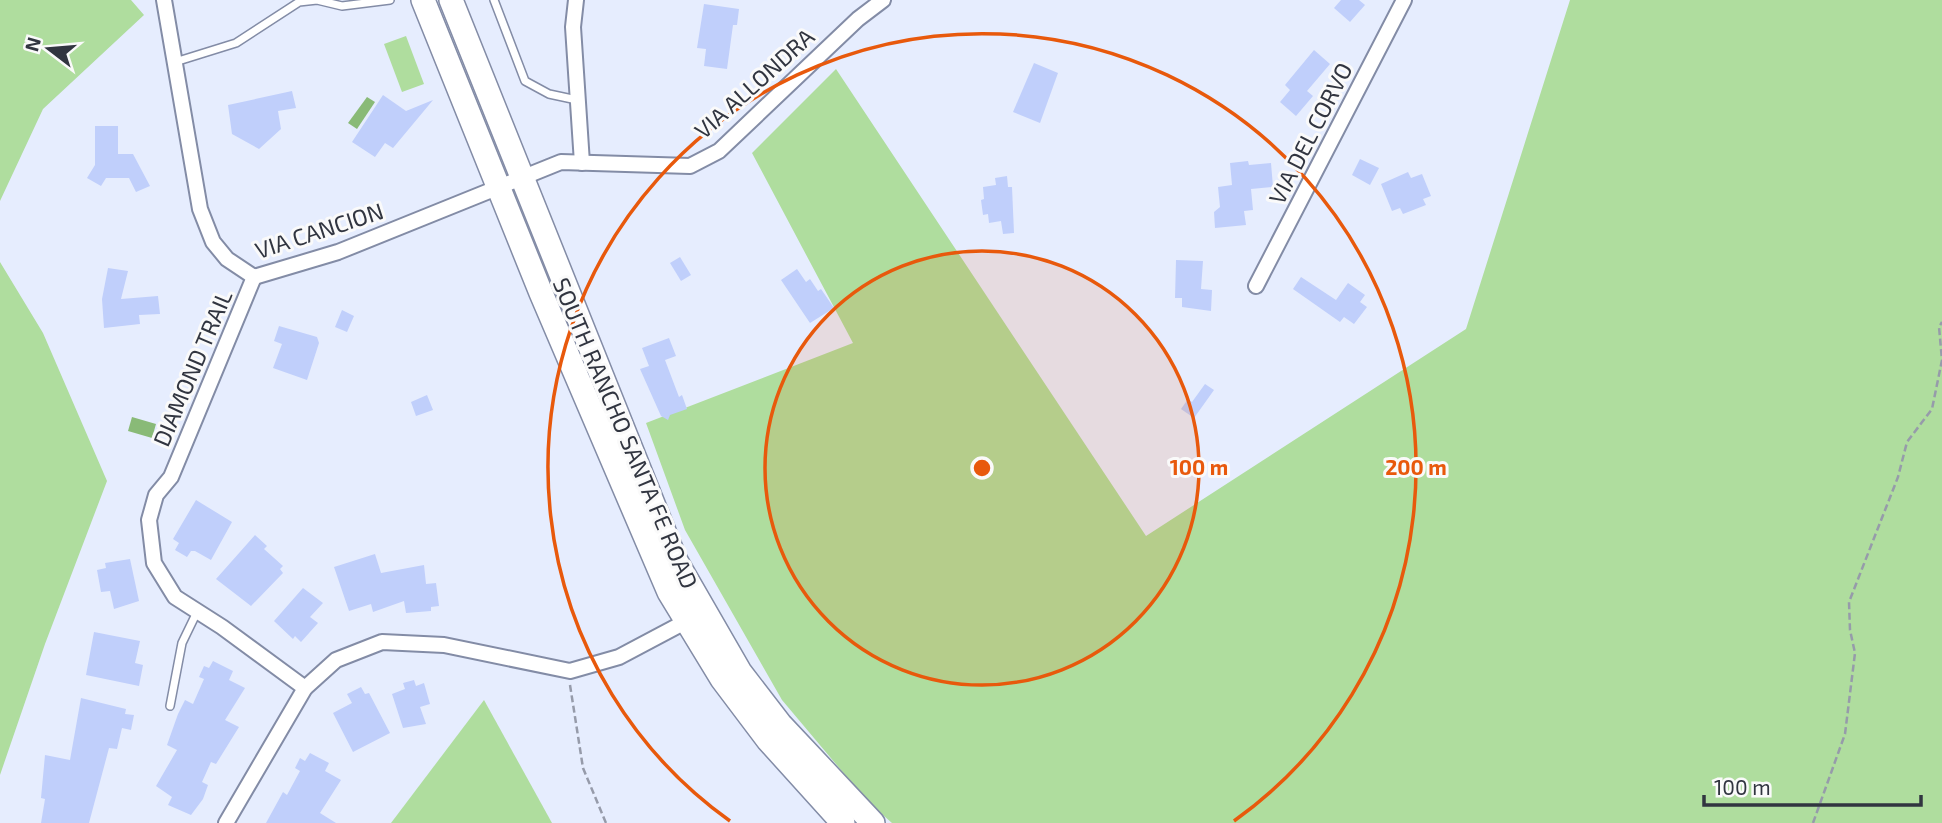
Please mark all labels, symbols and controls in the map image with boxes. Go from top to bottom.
north arrow [14,14,84,84]
street label: VIA ALLONDRA [688,22,820,144]
text: N [19,34,45,54]
street label: VIA DEL CORVO [1262,58,1358,208]
street label: VIA CANCION [251,196,387,264]
street label: SOUTH RANCHO SANTA FE ROAD [548,273,704,593]
street label: DIAMOND TRAIL [146,286,238,450]
text: 100 m [1170,454,1228,479]
text: 200 m [1385,454,1447,479]
centre of rings [970,456,994,480]
scale bar [1704,764,1921,808]
text: 100 m [1714,774,1771,799]

